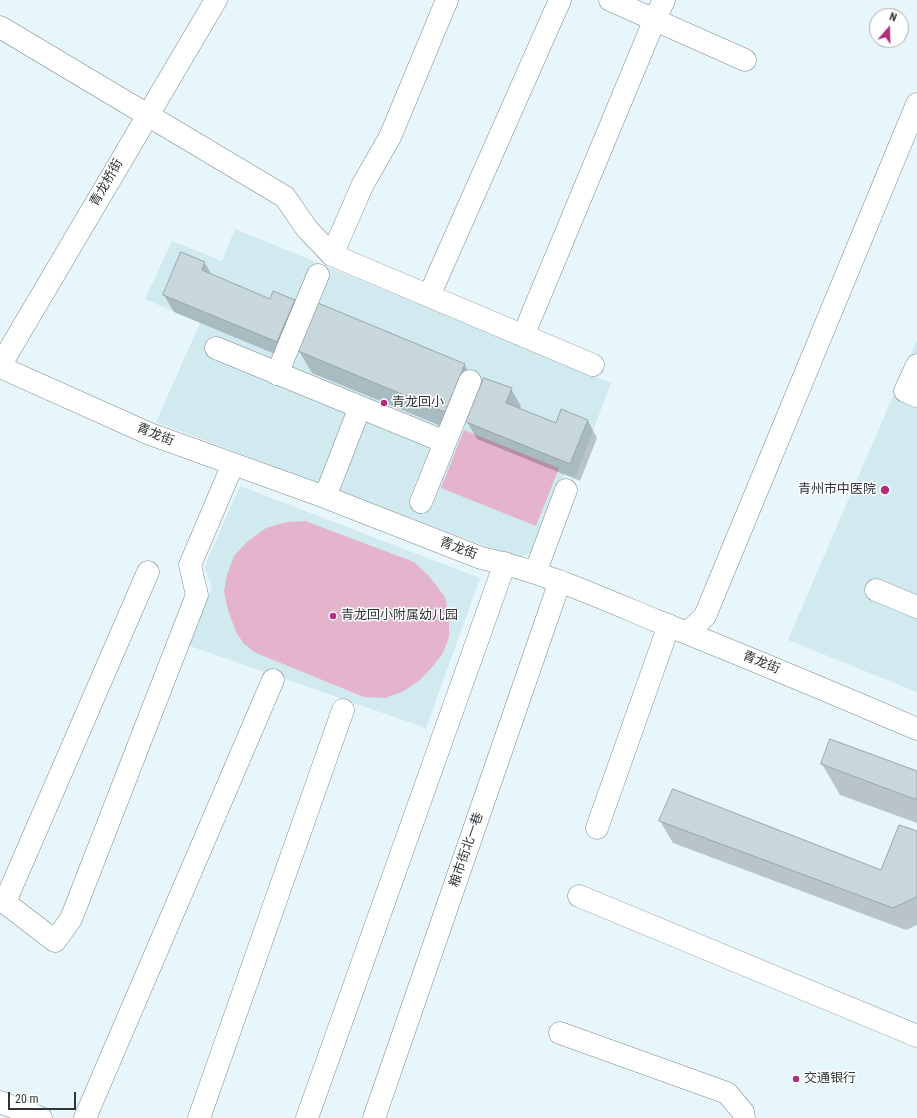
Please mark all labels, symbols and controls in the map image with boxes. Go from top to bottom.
north arrow [869,8,909,48]
text: N [888,10,898,24]
street label: 青龙桥街 [87,157,127,209]
place label: 青龙回小 [392,395,444,411]
marker: 青龙回小 [379,398,389,408]
street label: 青龙街 [134,420,176,450]
place label: 青州市中医院 [798,482,876,498]
marker: 青州市中医院 [879,484,891,496]
street label: 青龙街 [437,535,479,563]
place label: 青龙回小附属幼儿园 [341,608,458,624]
marker: 青龙回小附属幼儿园 [328,611,338,621]
street label: 青龙街 [740,648,782,678]
street label: 粮市街北一巷 [447,811,487,889]
place label: 交通银行 [804,1071,856,1087]
marker: 交通银行 [791,1074,801,1084]
scale bar [10,1084,78,1110]
text: 20 m [15,1092,39,1106]

